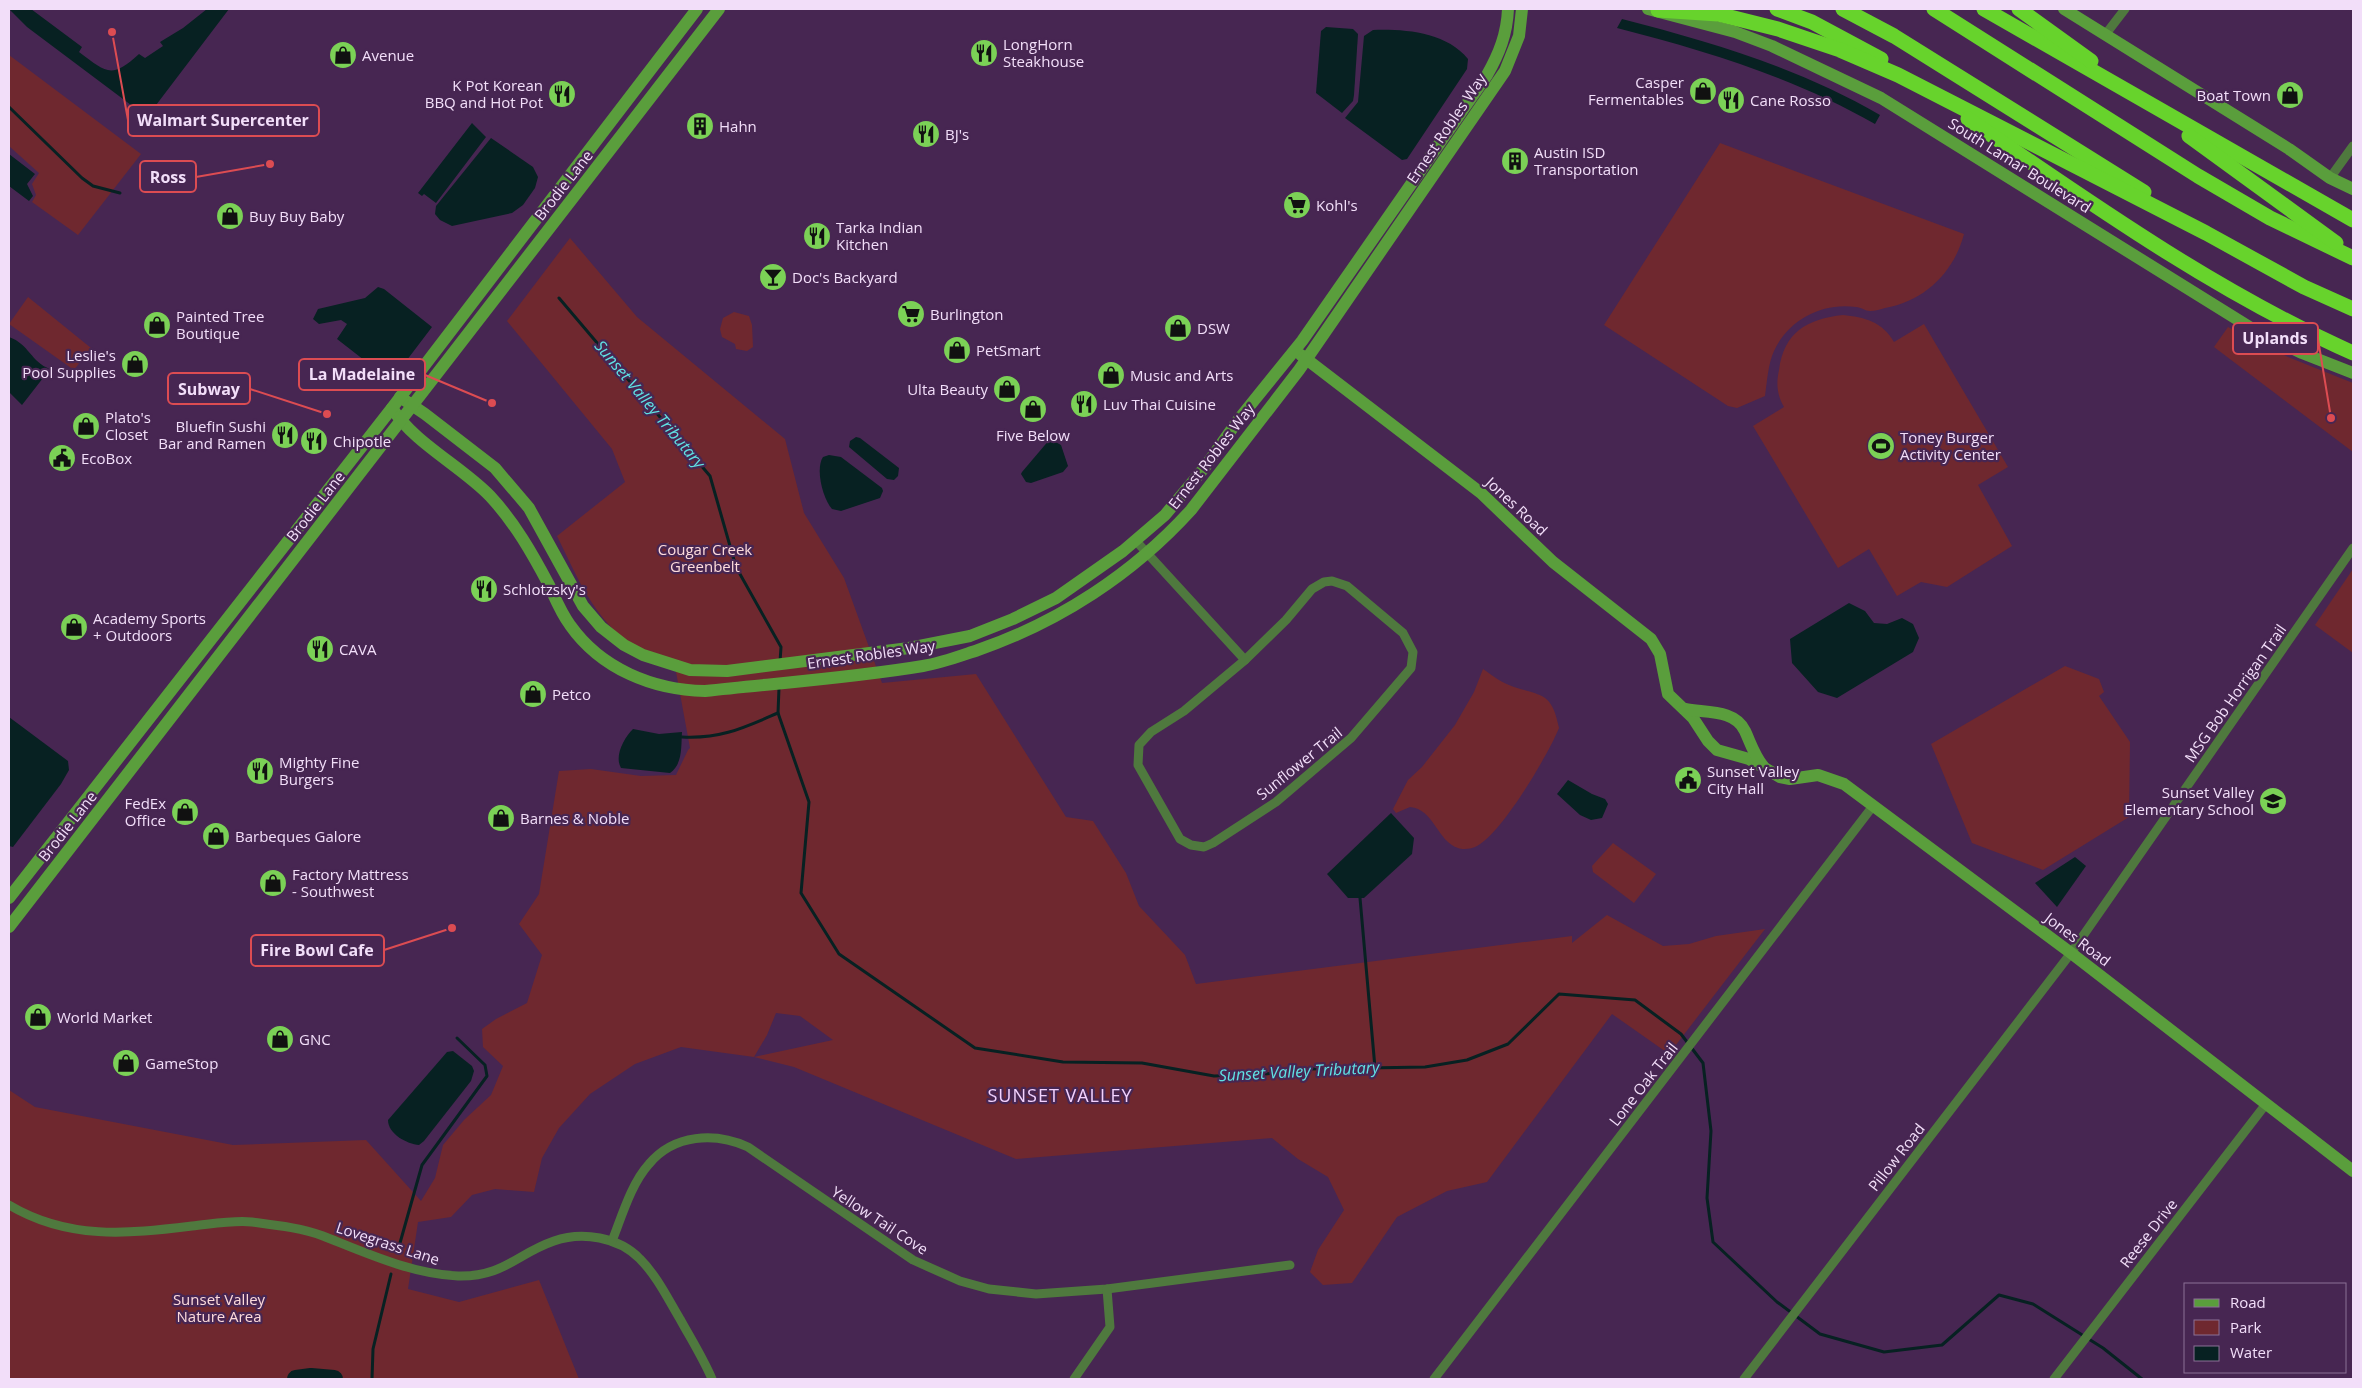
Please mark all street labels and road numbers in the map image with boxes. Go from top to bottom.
street label: Ernest Robles Way [1402,69,1491,187]
street label: South Lamar Boulevard [1945,113,2095,217]
street label: Brodie Lane [529,146,597,224]
street label: Ernest Robles Way [1163,399,1259,513]
street label: Brodie Lane [281,467,349,545]
street label: Jones Road [1480,471,1552,540]
street label: MSG Bob Horrigan Trail [2180,620,2290,766]
street label: Ernest Robles Way [806,635,937,673]
street label: Sunflower Trail [1252,722,1346,804]
street label: Brodie Lane [33,787,101,865]
street label: Jones Road [2039,906,2115,970]
street label: Lone Oak Trail [1604,1038,1682,1130]
street label: Pillow Road [1863,1119,1929,1195]
street label: Yellow Tail Cove [828,1181,932,1259]
street label: Reese Drive [2115,1194,2181,1272]
street label: Lovegrass Lane [334,1217,442,1269]

